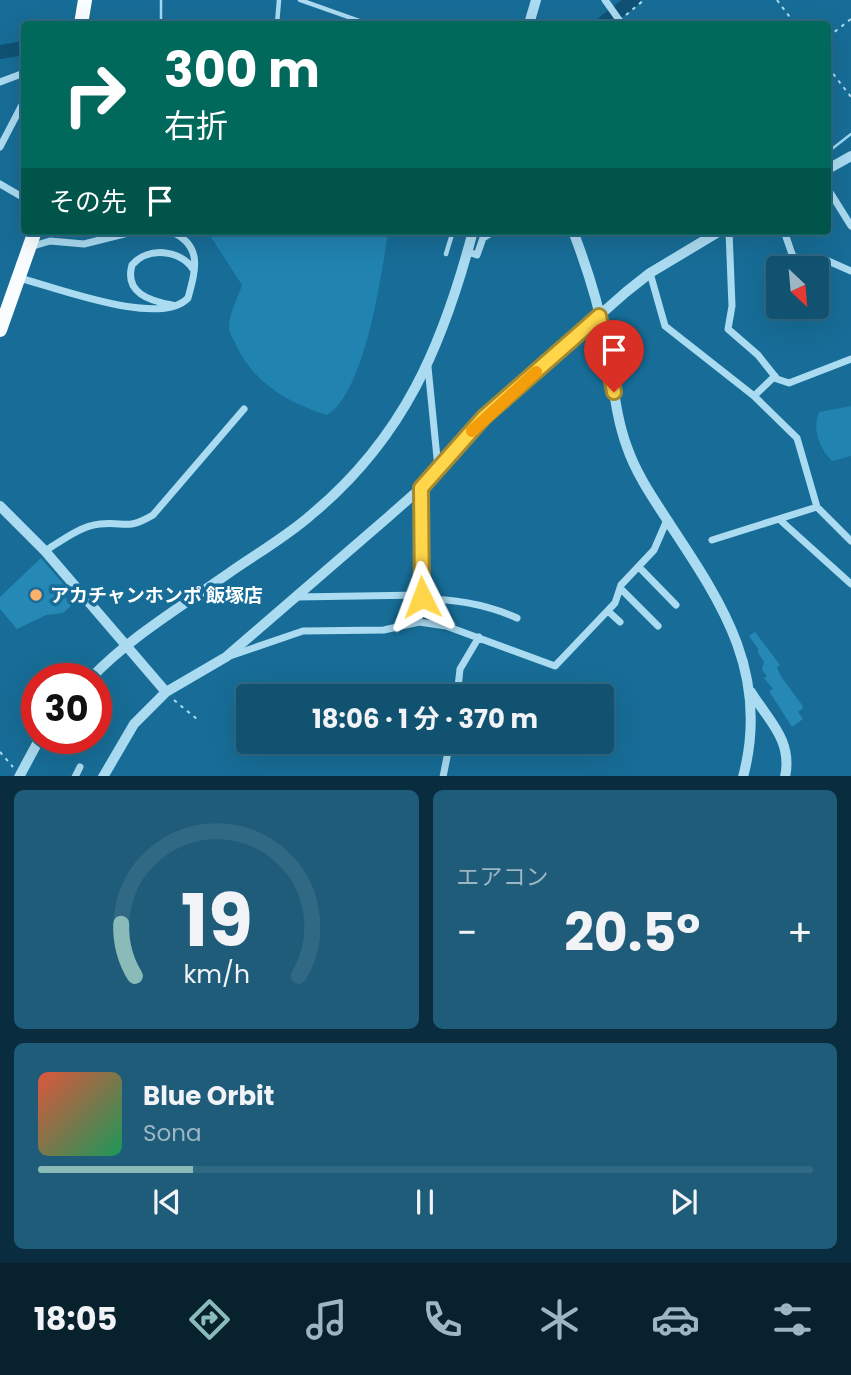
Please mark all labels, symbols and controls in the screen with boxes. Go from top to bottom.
text: 300 m [164,36,320,104]
icon: right [49,49,140,140]
text: 右折 [164,103,228,148]
icon: arrive [141,182,179,220]
text: その先 [49,184,127,220]
north arrow [766,256,830,318]
map controls [766,256,829,319]
pin [584,320,644,392]
icon: arrive [595,331,633,369]
position arrow [385,560,459,634]
place label: アカチャンホンポ 飯塚店 [50,582,263,609]
marker: アカチャンホンポ 飯塚店 [28,587,44,603]
speed limit sign: 30 [21,663,112,754]
text: 18:06 · 1 分 · 370 m [312,701,538,737]
text: エアコン [457,861,549,893]
text: 19 [180,870,252,971]
text: 20.5° [564,896,700,969]
text: − [457,906,477,959]
text: + [787,906,813,959]
text: km/h [183,956,250,991]
text: Blue Orbit [143,1078,274,1114]
text: Sona [143,1117,202,1149]
icon: previous [148,1183,186,1221]
icon: pause [406,1183,444,1221]
icon: next [665,1183,703,1221]
icon: directions [185,1295,234,1344]
icon: music [302,1295,351,1344]
icon: phone [418,1295,467,1344]
icon: climate [535,1295,584,1344]
icon: car [651,1295,700,1344]
icon: filters [768,1295,817,1344]
text: 18:05 [34,1296,117,1341]

